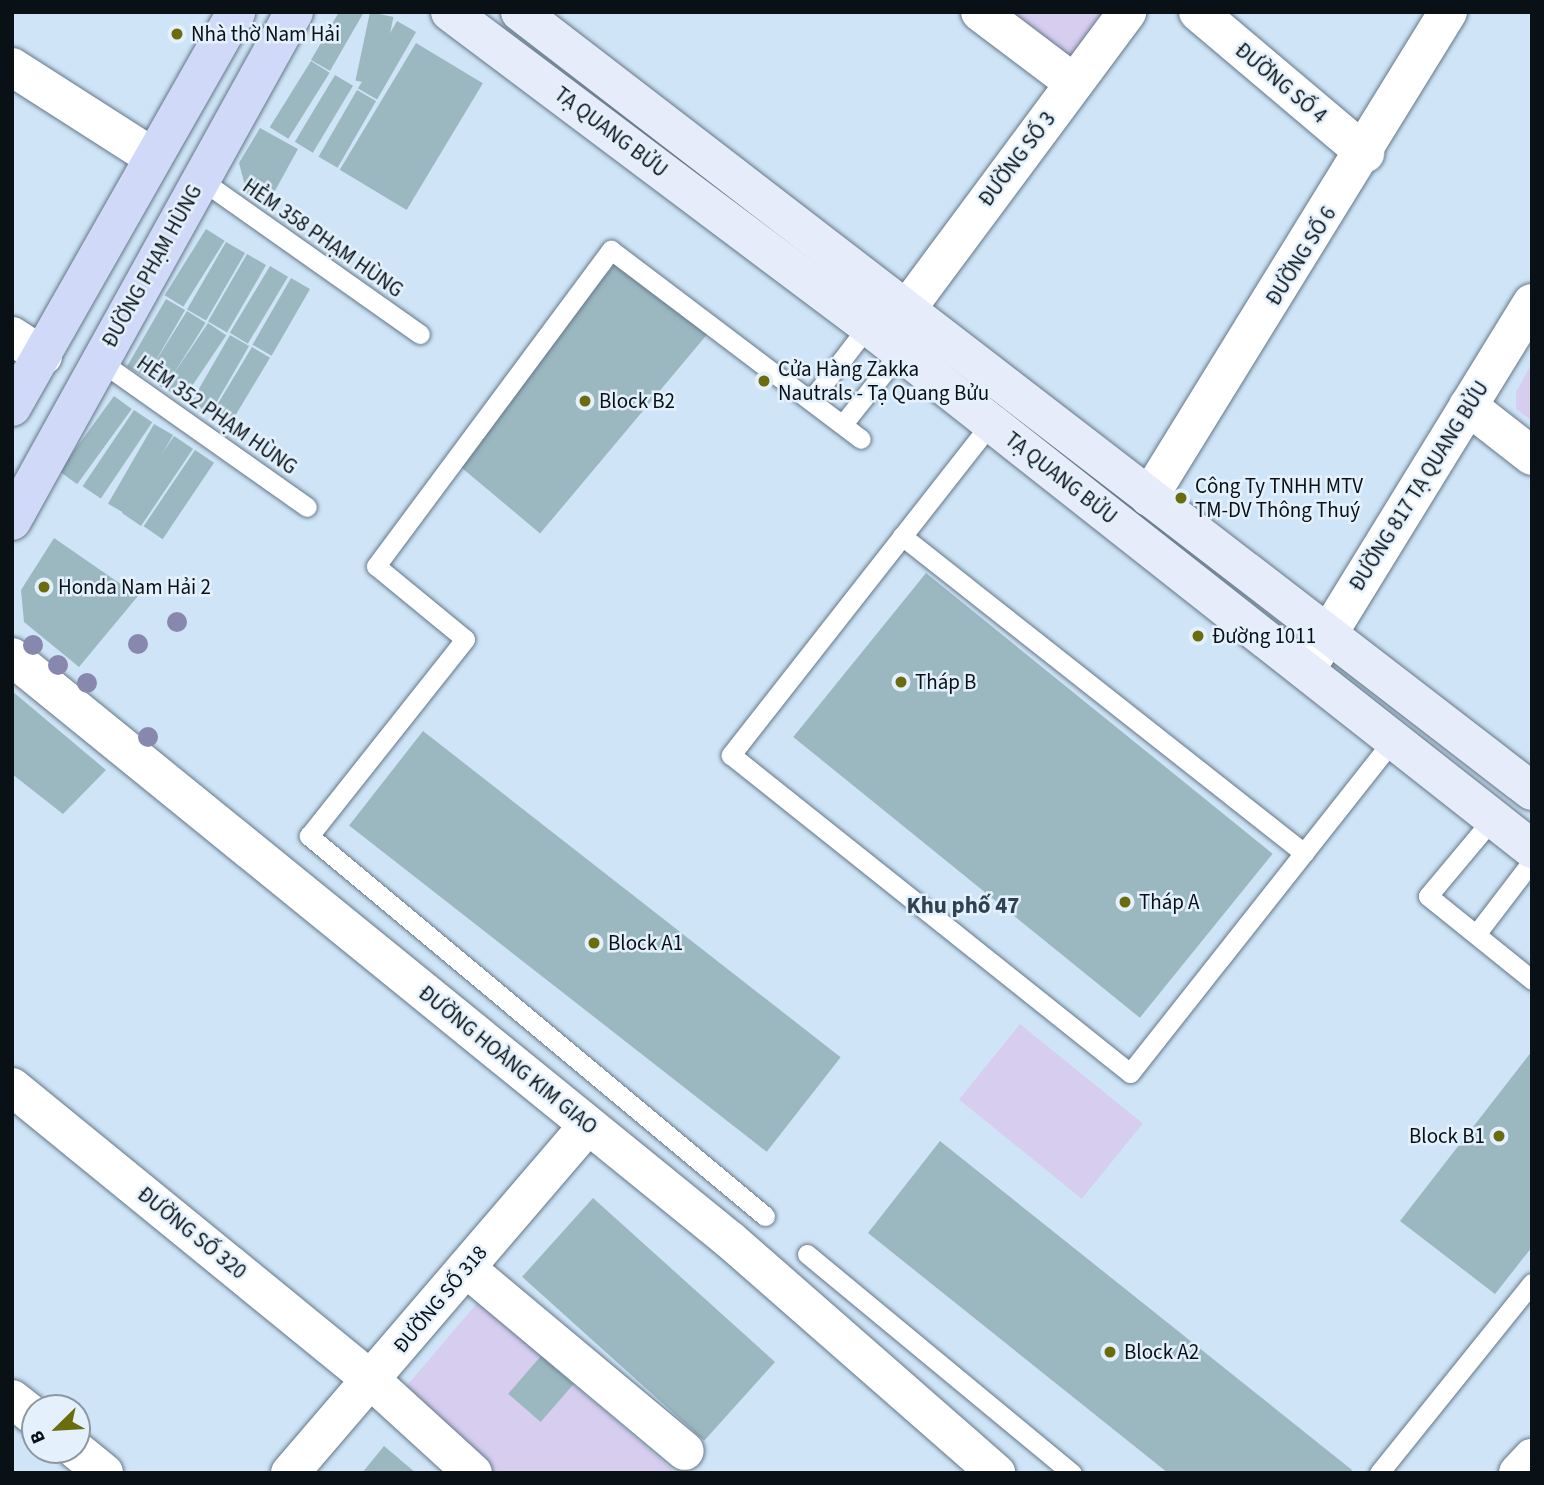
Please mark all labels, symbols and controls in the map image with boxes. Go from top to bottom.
place label: Nhà thờ Nam Hải [191,21,340,47]
marker: Nhà thờ Nam Hải [169,26,185,42]
street label: ĐƯỜNG SỐ 4 [1230,37,1332,129]
street label: TẠ QUANG BỬU [549,81,673,183]
street label: ĐƯỜNG SỐ 3 [973,107,1061,211]
street label: HẺM 358 PHẠM HÙNG [238,173,408,303]
street label: ĐƯỜNG PHẠM HÙNG [97,180,207,352]
street label: ĐƯỜNG SỐ 6 [1261,202,1341,310]
street label: HẺM 352 PHẠM HÙNG [132,350,302,480]
place label: Cửa Hàng Zakka Nautrals - Tạ Quang Bửu [778,356,989,406]
marker: Cửa Hàng Zakka Nautrals - Tạ Quang Bửu [756,373,772,389]
street label: ĐƯỜNG 817 TẠ QUANG BỬU [1344,377,1494,595]
place label: Block B2 [599,388,675,414]
marker: Block B2 [577,393,593,409]
street label: TẠ QUANG BỬU [1000,426,1122,530]
place label: Công Ty TNHH MTV TM-DV Thông Thuý [1195,473,1363,523]
marker: Công Ty TNHH MTV TM-DV Thông Thuý [1173,490,1189,506]
place label: Honda Nam Hải 2 [58,574,211,600]
marker: Honda Nam Hải 2 [36,579,52,595]
place label: Đường 1011 [1212,623,1316,649]
marker: Đường 1011 [1190,628,1206,644]
place label: Tháp B [915,669,976,695]
marker: Tháp B [893,674,909,690]
place label: Tháp A [1139,889,1200,915]
district label: Khu phố 47 [907,892,1019,920]
marker: Tháp A [1117,894,1133,910]
place label: Block A1 [608,930,683,956]
marker: Block A1 [586,935,602,951]
street label: ĐƯỜNG HOÀNG KIM GIAO [414,980,602,1140]
place label: Block B1 [1409,1123,1485,1149]
marker: Block B1 [1491,1128,1507,1144]
street label: ĐƯỜNG SỐ 320 [133,1182,251,1284]
street label: ĐƯỜNG SỐ 318 [388,1240,492,1358]
place label: Block A2 [1124,1339,1199,1365]
marker: Block A2 [1102,1344,1118,1360]
north arrow [21,1394,91,1464]
text: B [24,1426,53,1448]

